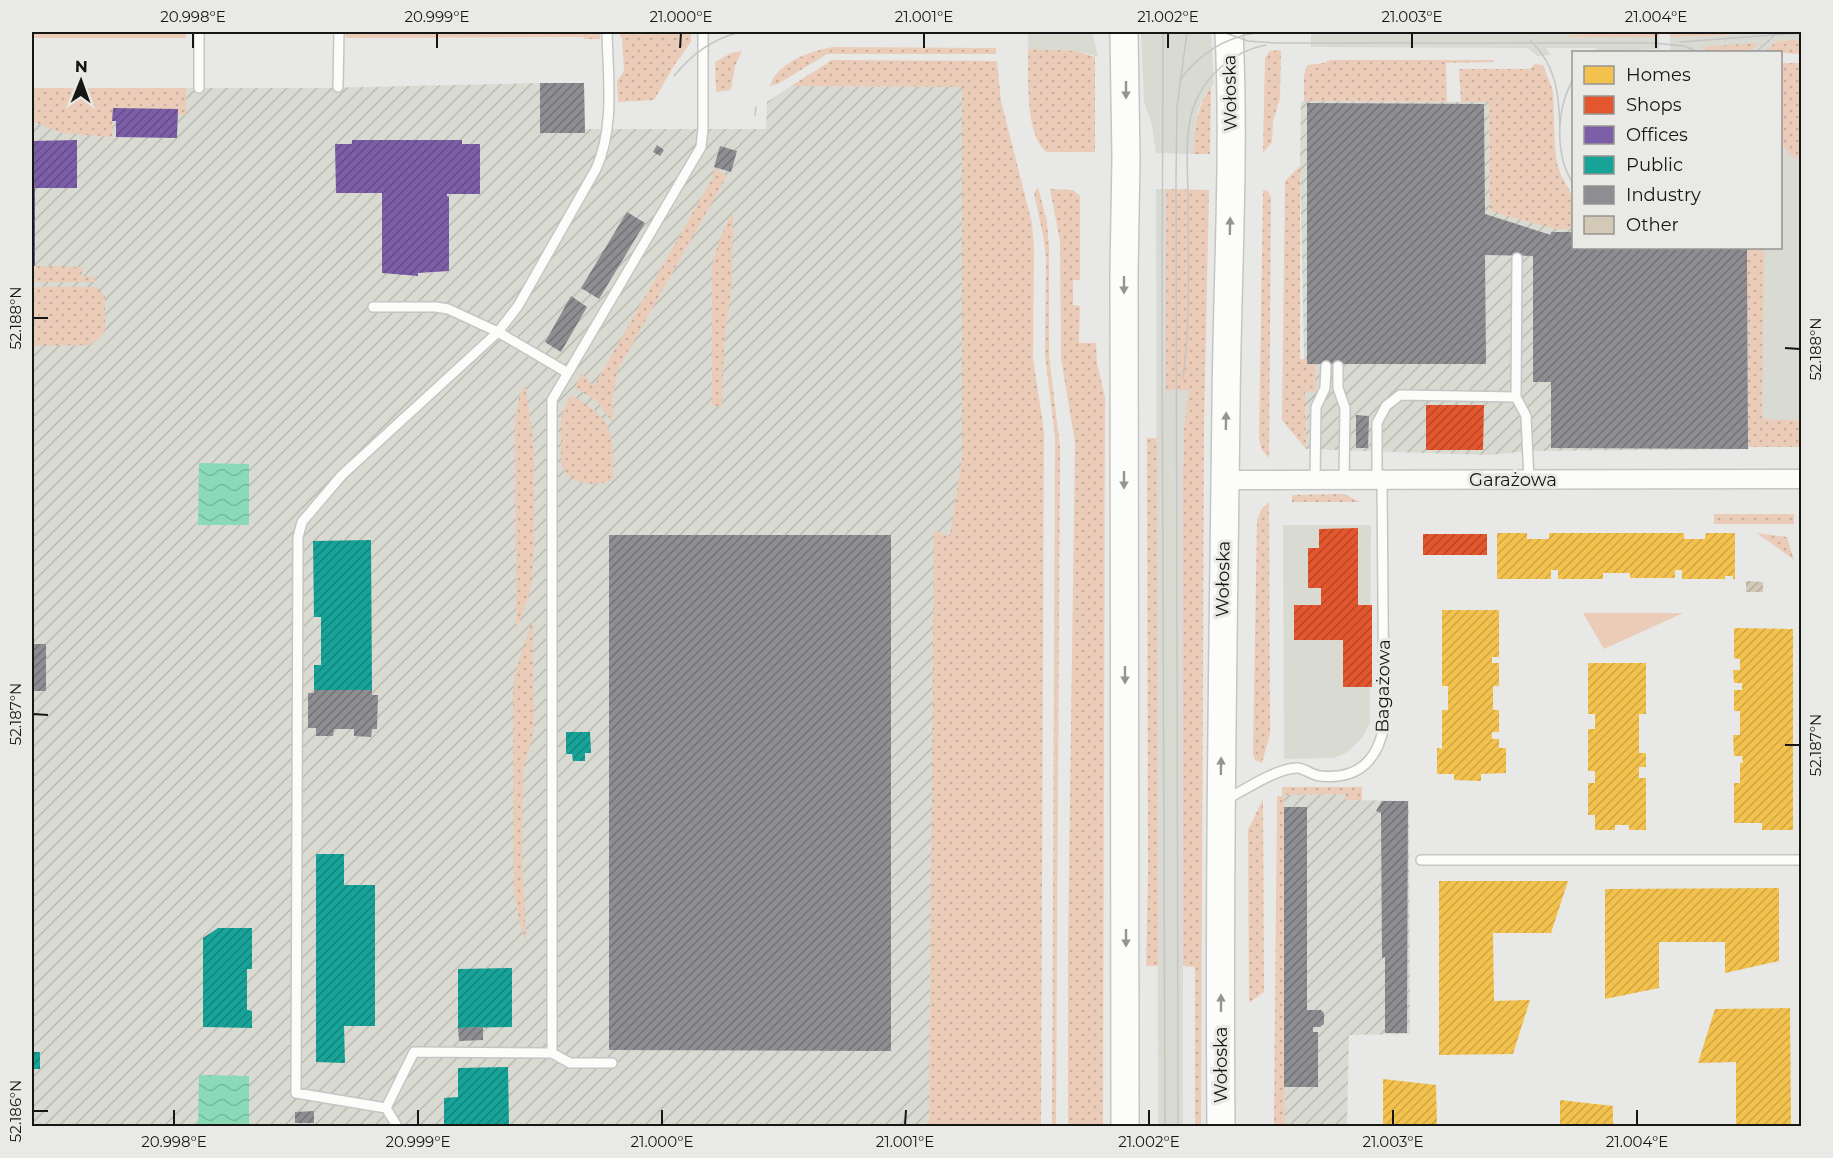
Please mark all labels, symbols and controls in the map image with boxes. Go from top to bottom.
text: 20.998°E [160,7,226,26]
text: 20.999°E [404,7,470,26]
text: 21.000°E [649,7,713,26]
text: 21.001°E [895,7,953,26]
text: 21.002°E [1137,7,1199,26]
text: 21.003°E [1381,7,1443,26]
text: 21.004°E [1625,7,1687,26]
north arrow [51,51,111,111]
legend [1572,51,1782,249]
street label: Wołoska [1218,55,1242,131]
text: N [75,57,88,76]
text: Homes [1626,64,1691,86]
one-way arrow [1121,80,1131,99]
text: Shops [1626,94,1682,116]
text: Offices [1626,124,1688,146]
text: Public [1626,154,1683,176]
text: Industry [1626,184,1701,206]
text: Other [1626,214,1679,236]
one-way arrow [1225,217,1234,236]
one-way arrow [1119,275,1129,294]
text: 52.188°N [6,286,25,350]
text: 52.188°N [1806,317,1825,381]
one-way arrow [1221,412,1230,431]
street label: Garażowa [1469,469,1557,491]
one-way arrow [1119,470,1129,489]
street label: Wołoska [1211,541,1235,617]
street label: Bagażowa [1371,639,1395,733]
one-way arrow [1120,665,1130,684]
text: 52.187°N [6,683,25,745]
text: 52.187°N [1806,714,1825,776]
one-way arrow [1216,757,1226,776]
one-way arrow [1121,928,1131,947]
one-way arrow [1216,994,1226,1013]
street label: Wołoska [1210,1027,1232,1103]
text: 52.186°N [6,1080,25,1142]
text: 20.998°E [141,1132,207,1151]
text: 20.999°E [385,1132,451,1151]
text: 21.000°E [630,1132,694,1151]
text: 21.001°E [876,1132,934,1151]
text: 21.002°E [1118,1132,1180,1151]
text: 21.003°E [1362,1132,1424,1151]
text: 21.004°E [1606,1132,1668,1151]

